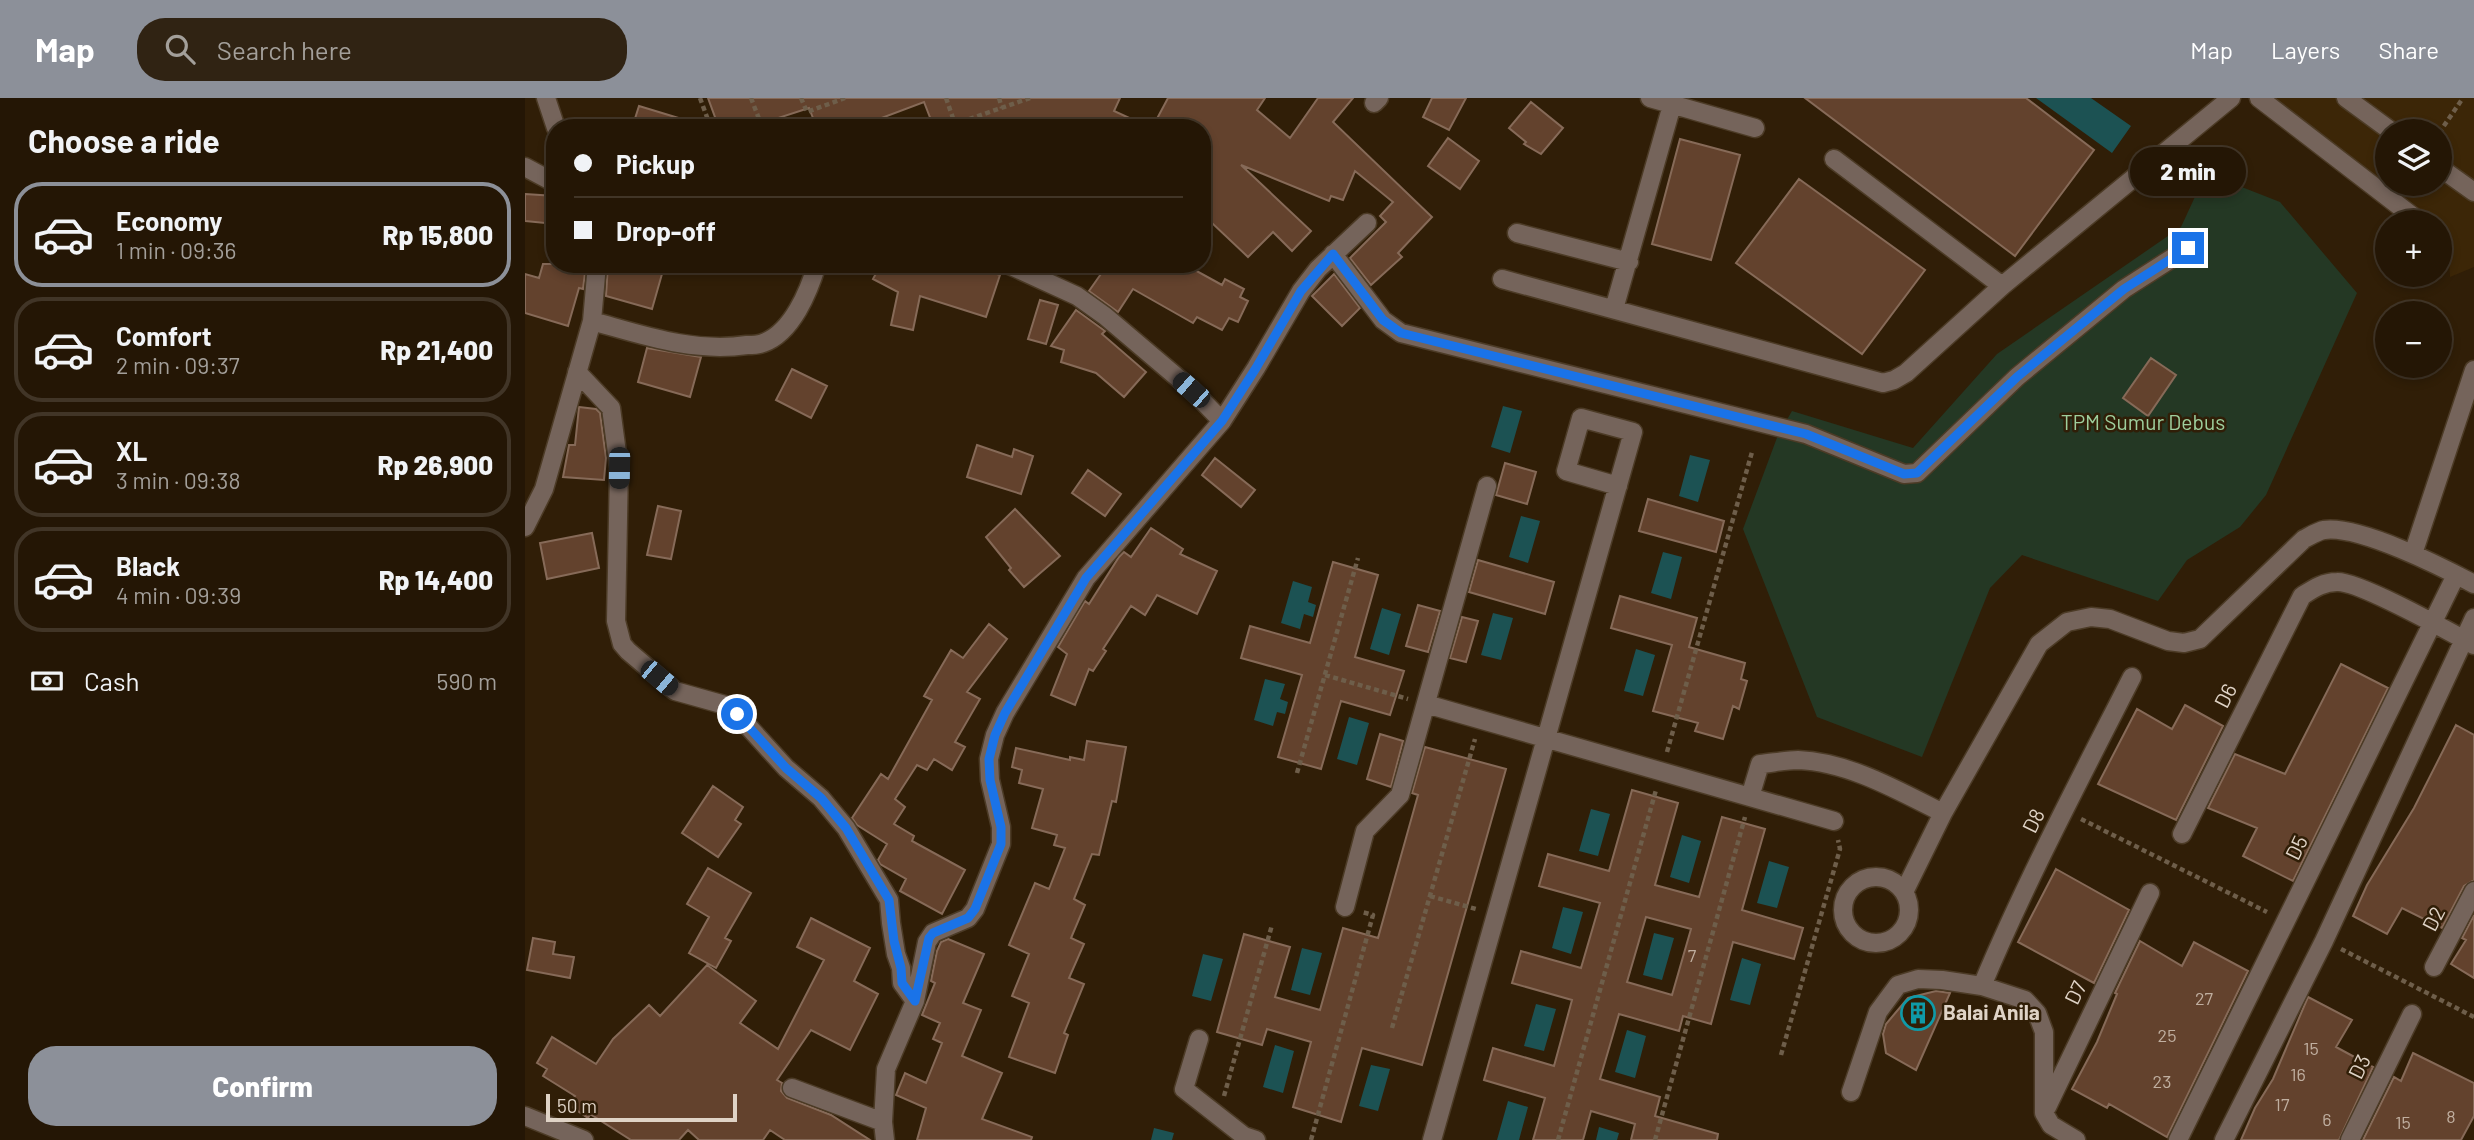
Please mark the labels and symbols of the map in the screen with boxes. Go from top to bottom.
callout: 2 min [2130,146,2246,195]
route end [2172,232,2204,264]
car [1169,368,1214,412]
park label: TPM Sumur Debus [2061,409,2225,434]
car [609,447,630,489]
car [637,656,682,700]
street label: D6 [2208,679,2241,712]
route start [721,698,753,730]
street label: D8 [2016,804,2049,837]
street label: D5 [2279,831,2312,864]
street label: D2 [2416,902,2449,935]
house number: 7 [1688,944,1697,966]
street label: D7 [2058,977,2091,1008]
house number: 27 [2195,987,2214,1009]
building icon: Balai Anila [1899,994,1937,1032]
place label: Balai Anila [1943,999,2040,1024]
house number: 25 [2158,1024,2176,1046]
house number: 15 [2303,1037,2319,1059]
street label: D3 [2342,1050,2375,1083]
house number: 16 [2290,1063,2306,1085]
house number: 23 [2153,1070,2171,1092]
scale bar [546,1091,737,1123]
house number: 17 [2275,1093,2290,1115]
house number: 8 [2446,1105,2456,1127]
house number: 6 [2322,1108,2332,1130]
house number: 15 [2395,1111,2411,1133]

